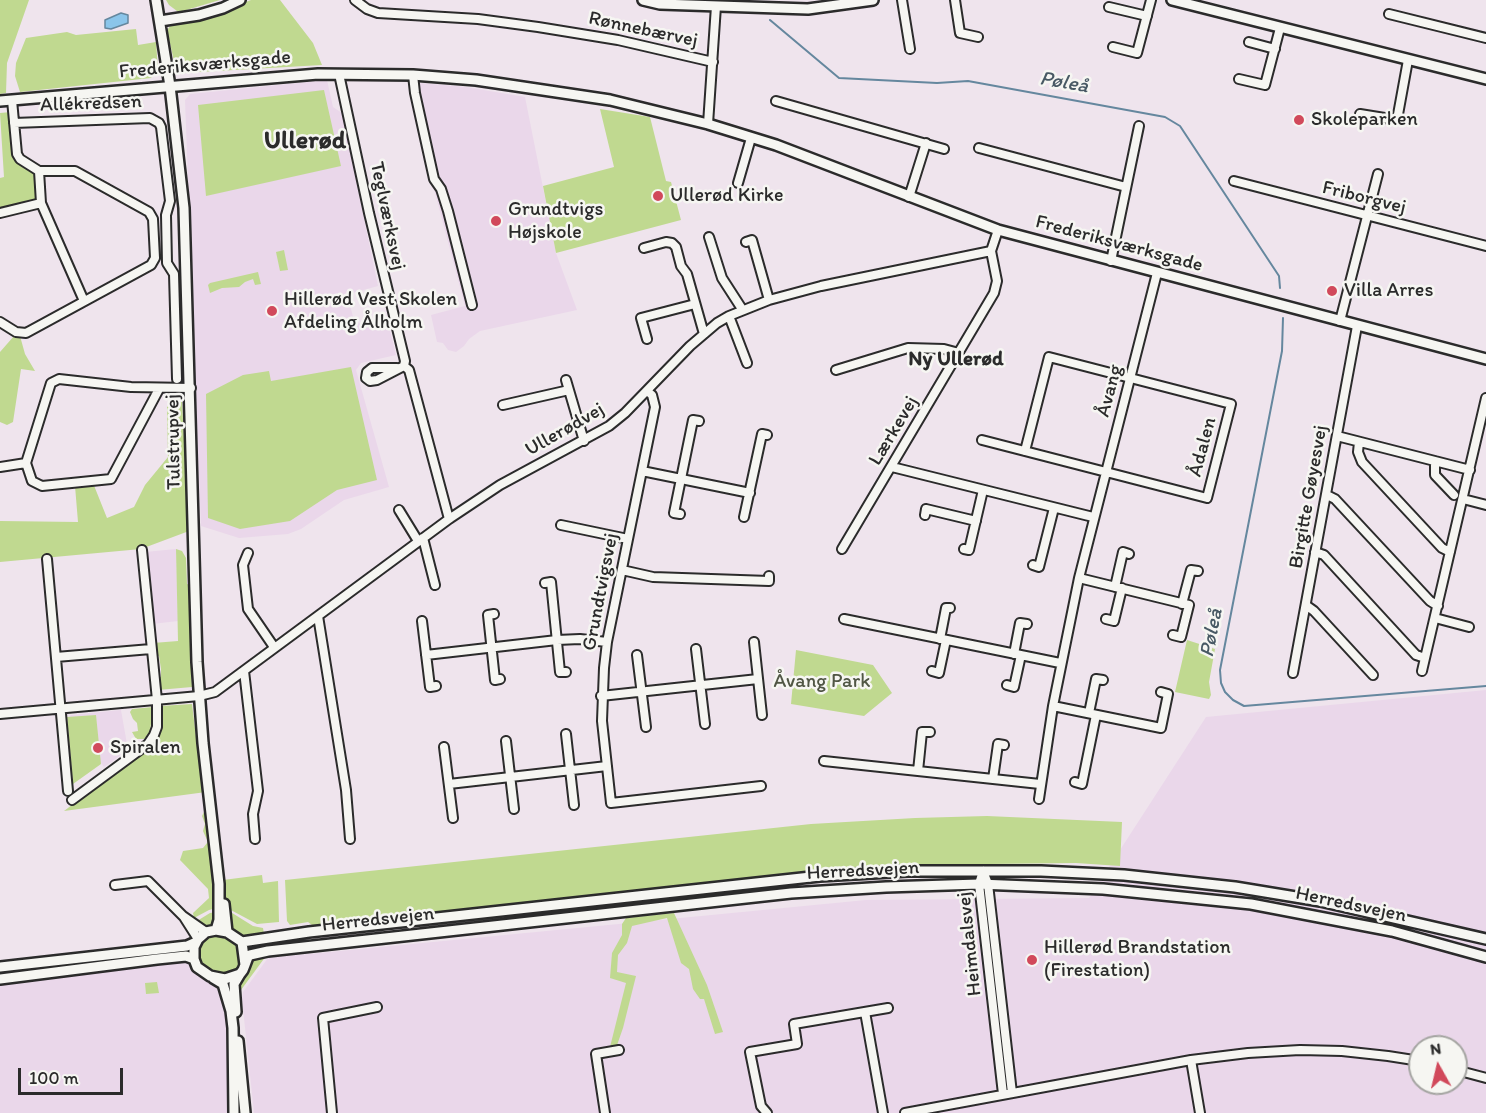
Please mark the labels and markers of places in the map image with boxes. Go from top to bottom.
place label: Skoleparken [1311,108,1418,132]
marker: Skoleparken [1292,113,1306,127]
place label: Ullerød Kirke [670,184,783,208]
marker: Ullerød Kirke [651,189,665,203]
place label: Grundtvigs Højskole [508,198,603,245]
marker: Grundtvigs Højskole [489,214,503,228]
place label: Villa Arres [1344,279,1433,303]
marker: Villa Arres [1325,284,1339,298]
place label: Hillerød Vest Skolen Afdeling Ålholm [284,288,457,335]
marker: Hillerød Vest Skolen Afdeling Ålholm [265,304,279,318]
place label: Spiralen [110,736,181,760]
marker: Spiralen [91,741,105,755]
place label: Hillerød Brandstation (Firestation) [1044,936,1231,983]
marker: Hillerød Brandstation (Firestation) [1025,953,1039,967]

